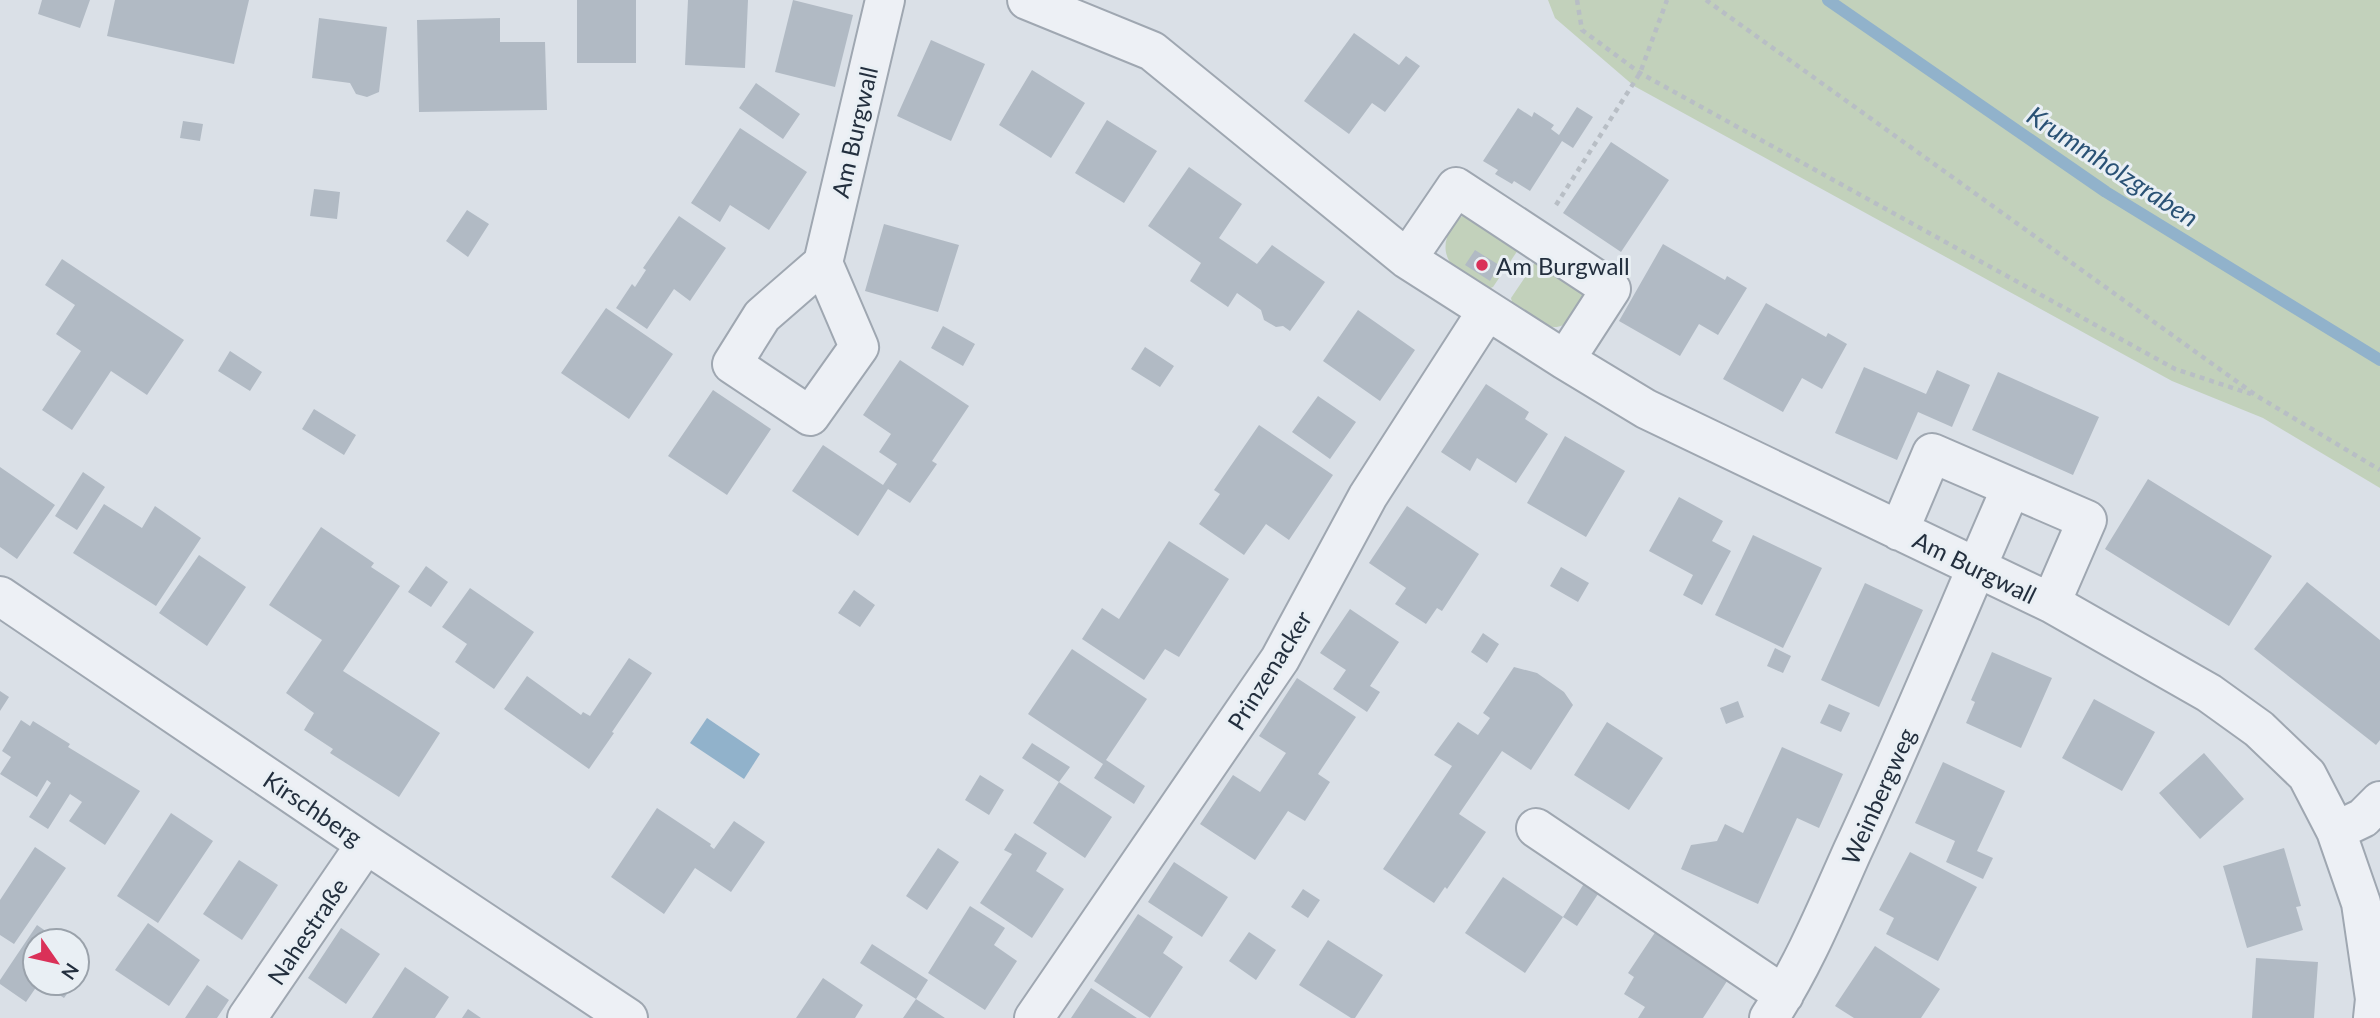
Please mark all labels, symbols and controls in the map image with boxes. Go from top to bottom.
street label: Am Burgwall [825,64,883,200]
water label: Krummholzgraben [2021,99,2205,233]
place label: Am Burgwall [1496,251,1630,280]
marker: Am Burgwall [1474,257,1490,273]
street label: Am Burgwall [1909,525,2041,609]
street label: Prinzenacker [1221,605,1317,735]
street label: Weinbergweg [1835,723,1921,869]
street label: Kirschberg [258,764,368,852]
street label: Nahestraße [261,872,353,990]
north arrow [21,927,91,997]
text: N [57,959,84,984]

